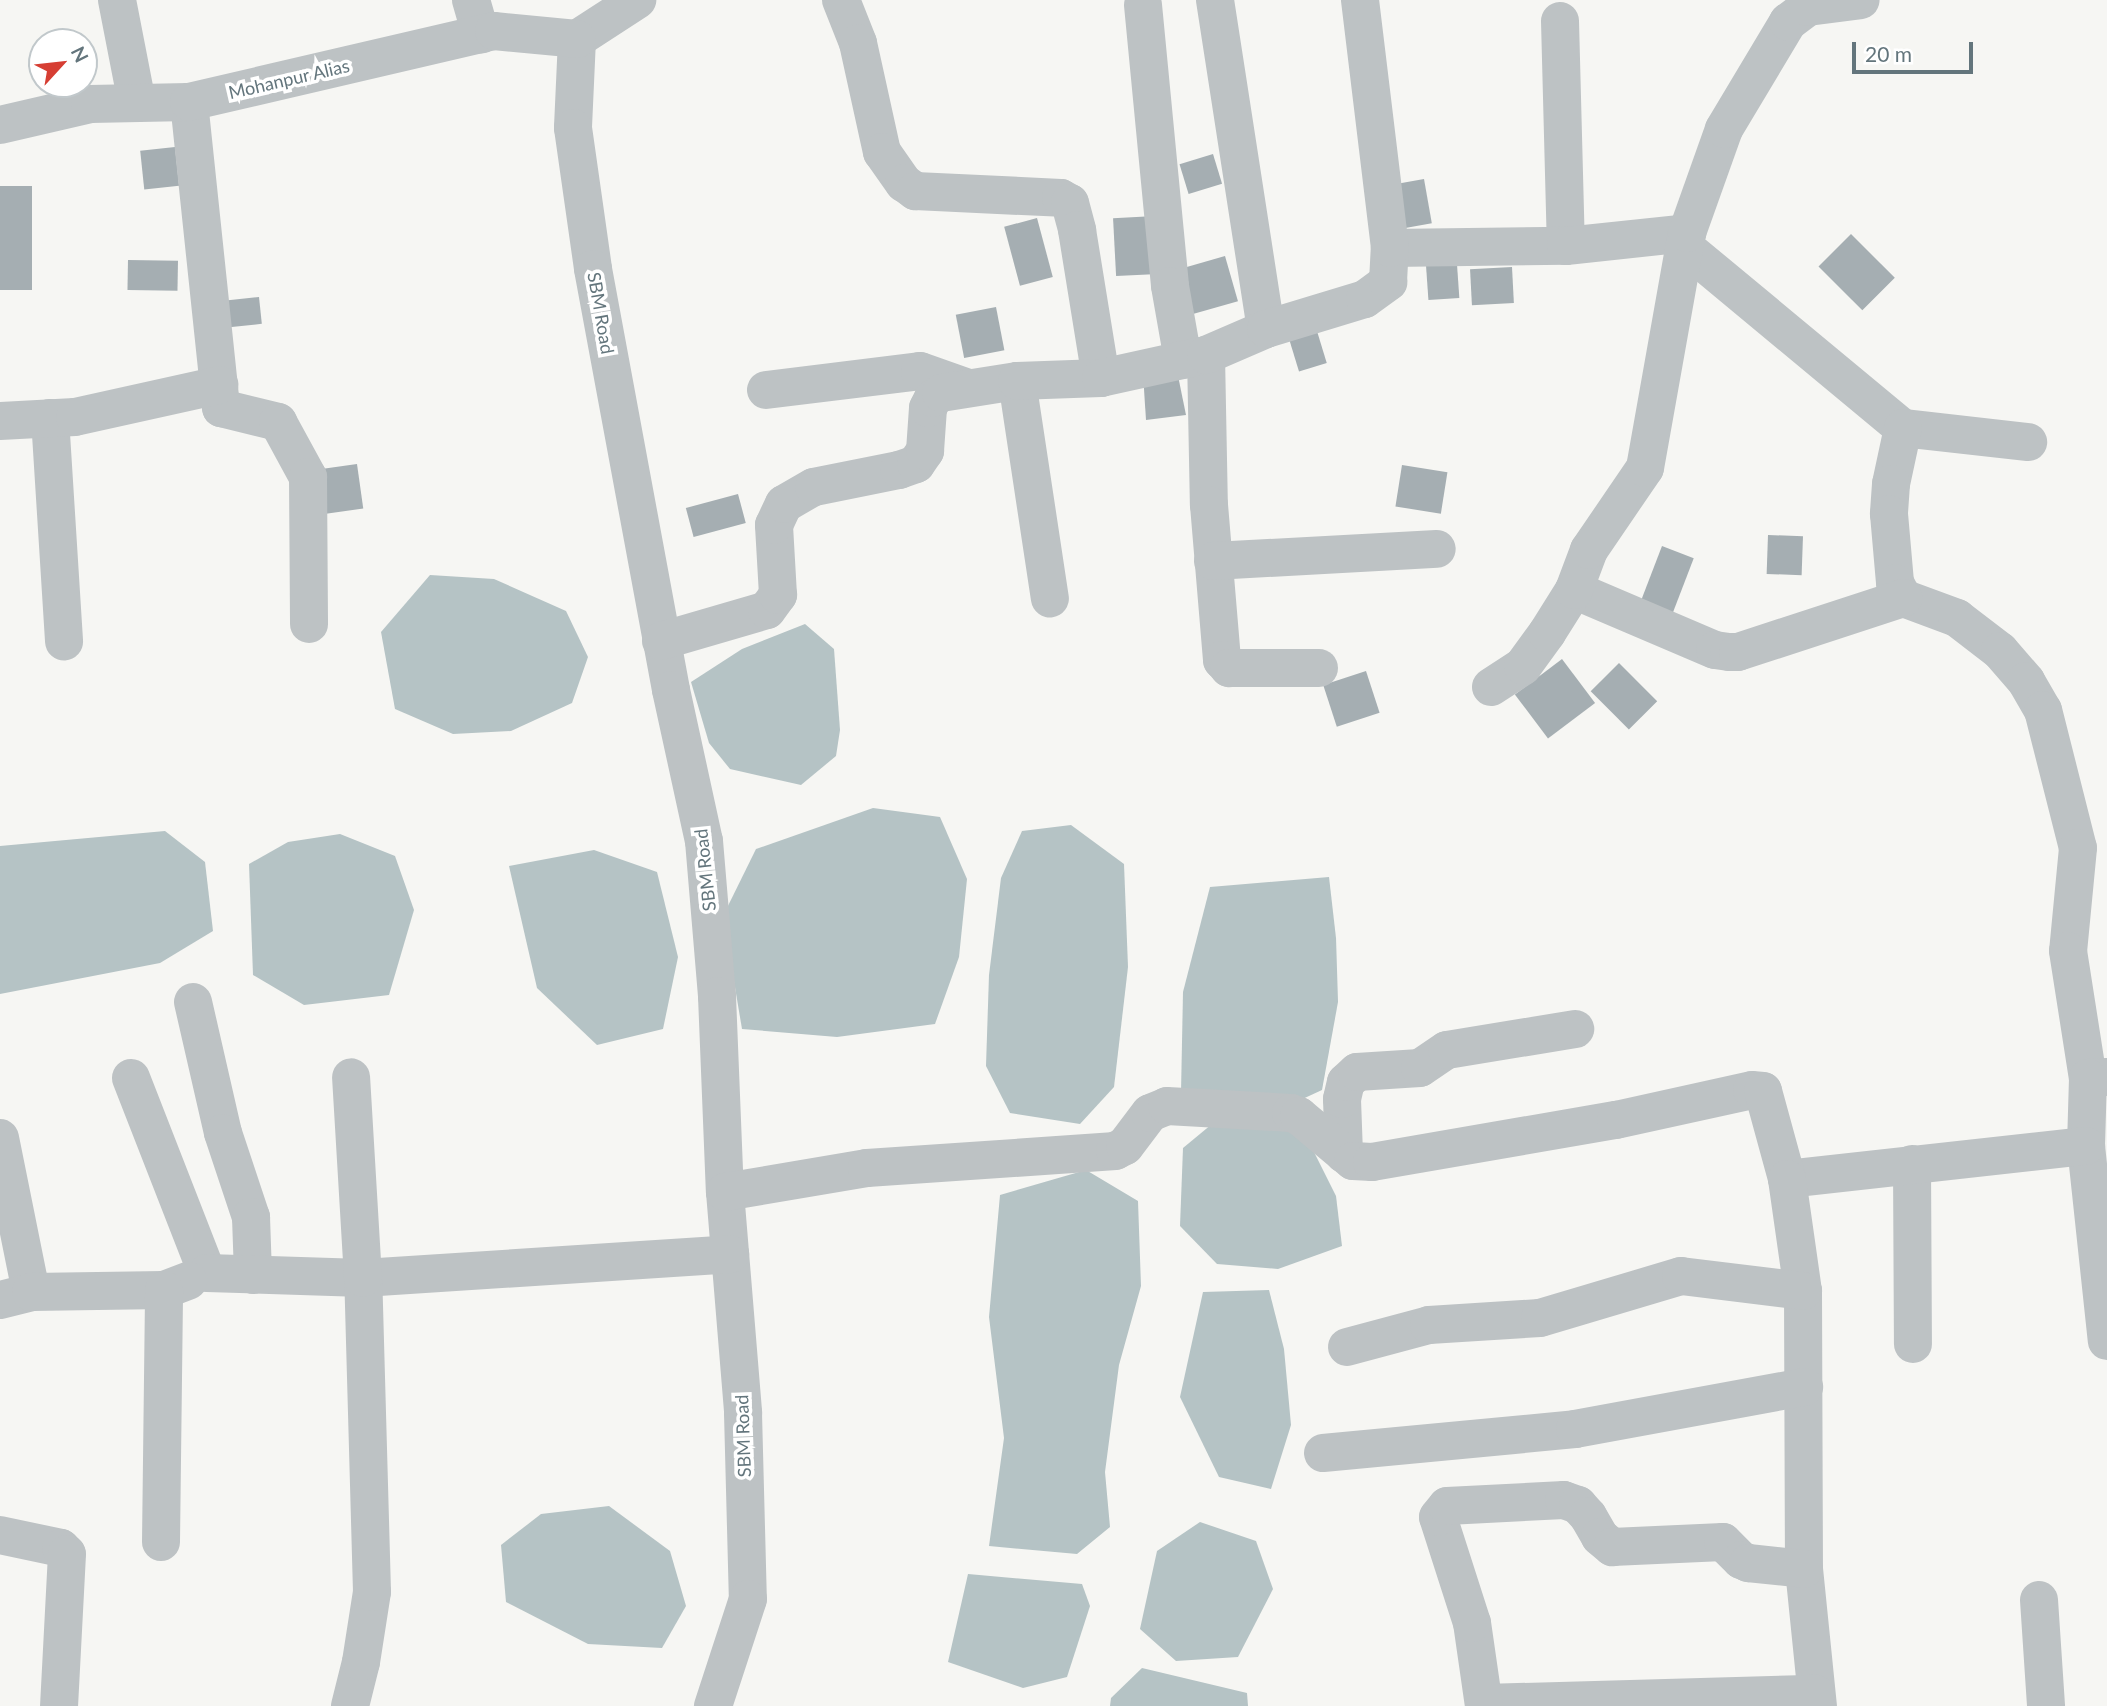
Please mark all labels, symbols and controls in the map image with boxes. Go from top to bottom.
north arrow [28,28,98,98]
scale bar [1855,28,1976,72]
text: 20 m [1865,41,1912,66]
text: N [67,42,94,66]
street label: Mohanpur Alias [226,54,352,104]
street label: SBM Road [583,270,619,356]
street label: SBM Road [690,828,720,912]
street label: SBM Road [731,1394,755,1478]

